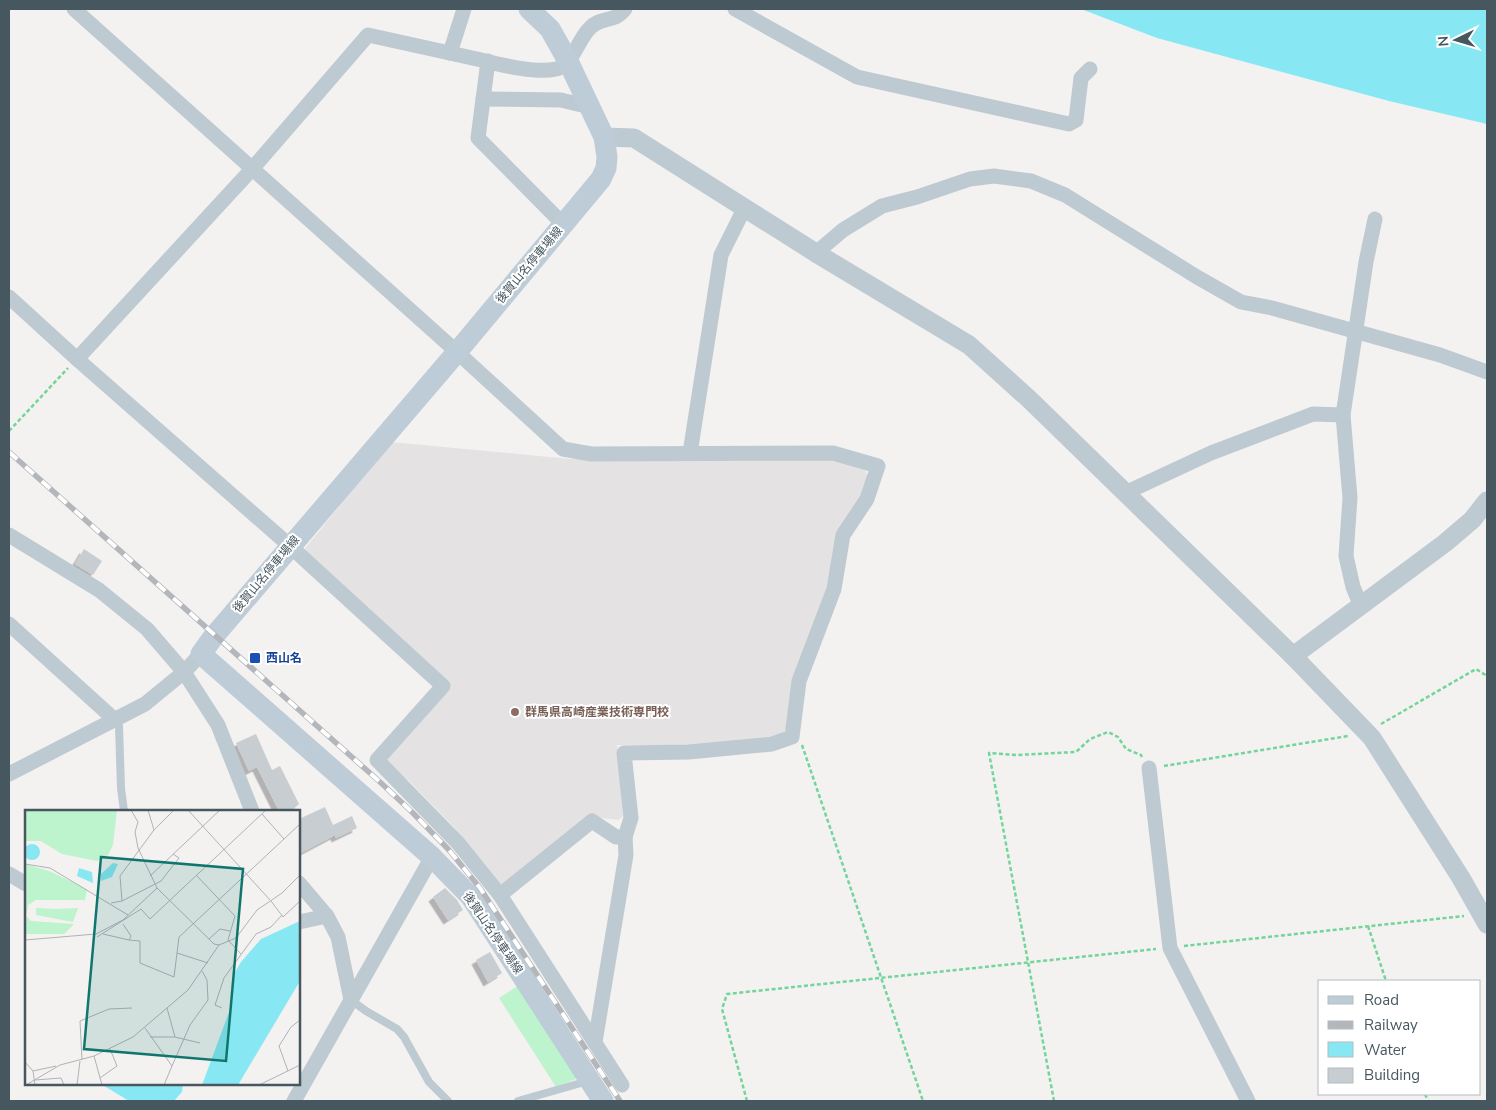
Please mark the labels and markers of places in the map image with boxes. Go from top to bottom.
place label: 西山名 [266,650,302,666]
marker: 西山名 [248,651,262,665]
place label: 群馬県高崎産業技術専門校 [525,704,669,720]
marker: 群馬県高崎産業技術専門校 [509,706,521,718]

